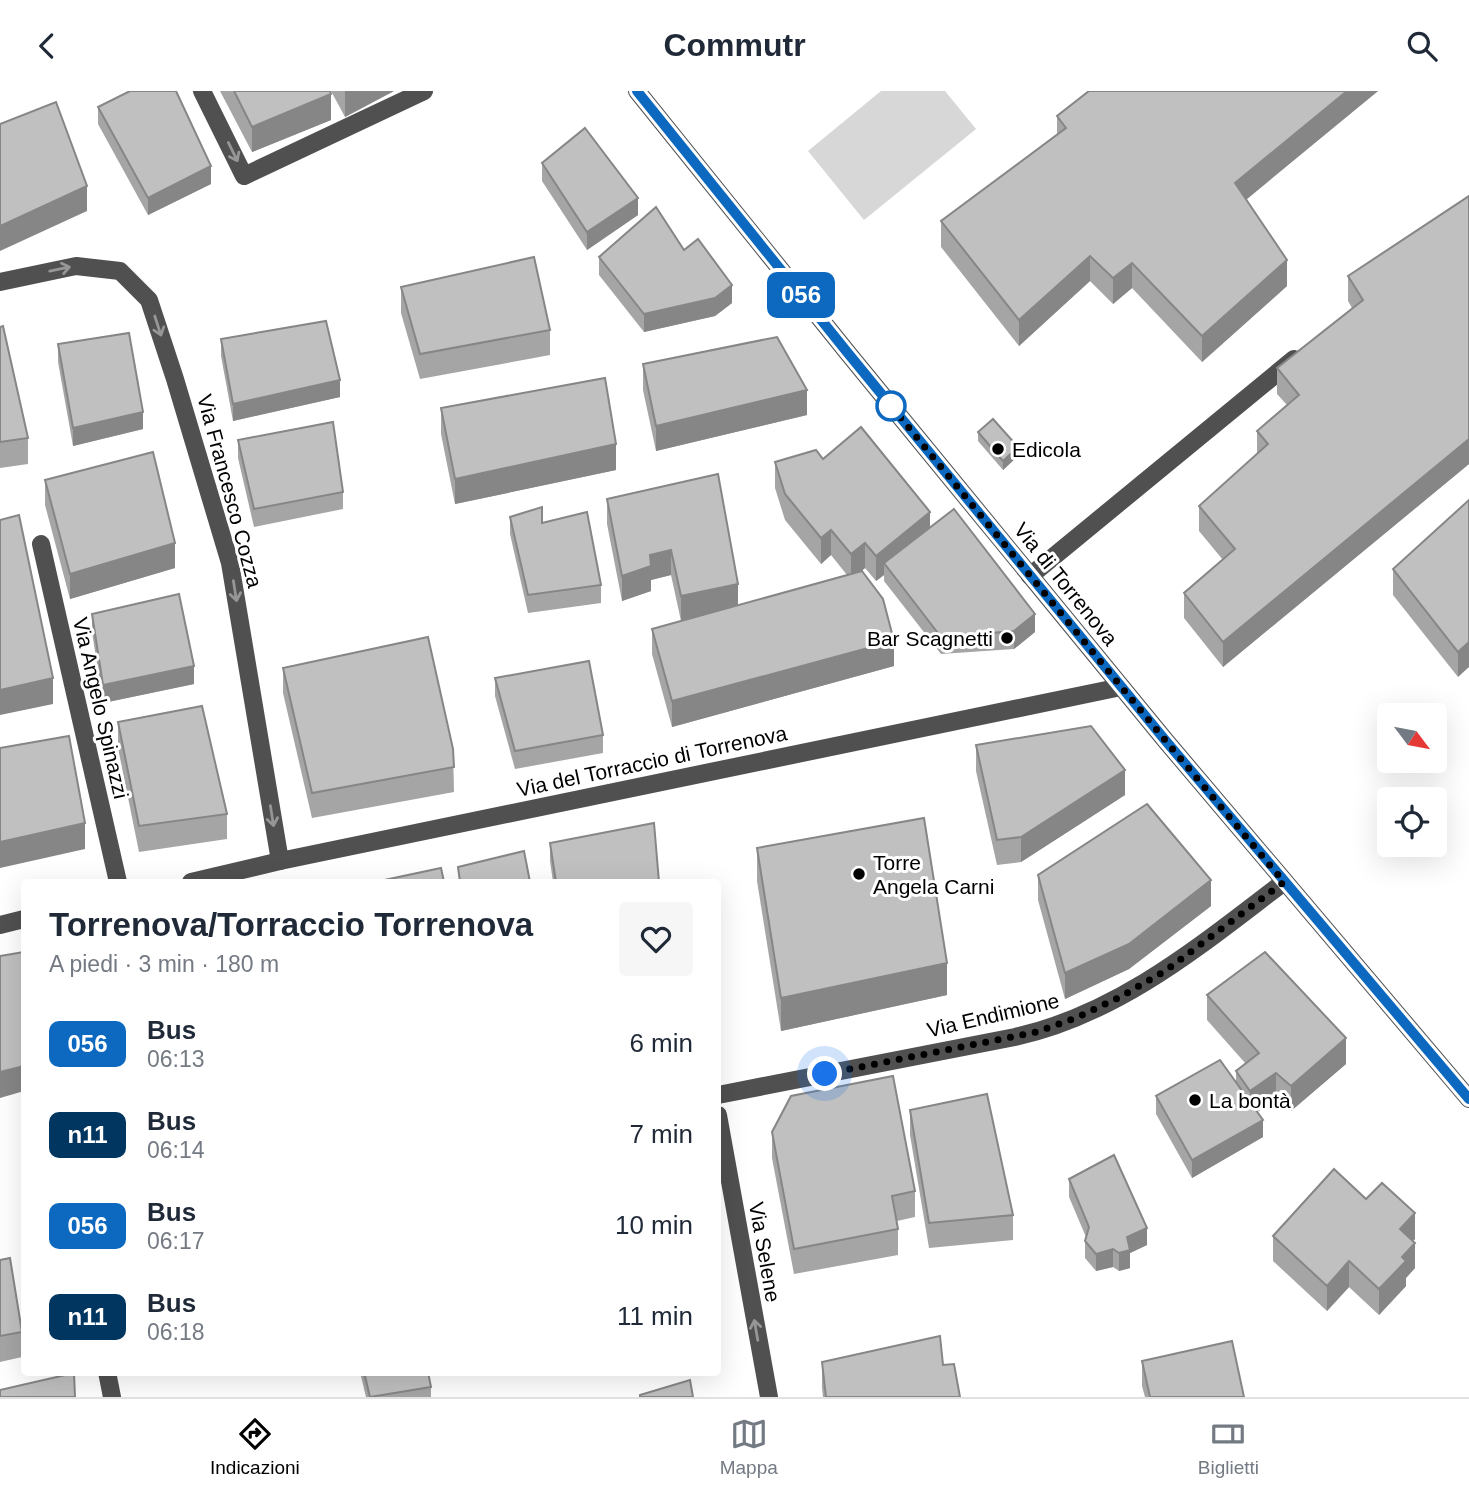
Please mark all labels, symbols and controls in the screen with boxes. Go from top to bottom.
icon: back [28,27,66,65]
text: Commutr [663,27,806,63]
icon: search [1403,27,1441,65]
one-way arrow [226,141,240,162]
one-way arrow [48,262,71,275]
line badge: 056 [761,272,841,318]
text: 056 [781,281,821,308]
one-way arrow [152,315,165,337]
unlabelled marker [876,391,906,421]
street label: Via Francesco Cozza [193,392,267,590]
place label: Edicola [1012,438,1081,461]
marker: Edicola [990,441,1006,457]
street label: Via di Torrenova [1010,518,1123,650]
one-way arrow [229,579,242,602]
street label: Via Angelo Spinazzi [69,615,133,801]
place label: Bar Scagnetti [867,627,993,650]
marker: Bar Scagnetti [999,630,1015,646]
north arrow [1377,703,1447,773]
map controls [1377,703,1447,857]
street label: Via del Torraccio di Torrenova [515,721,789,801]
button: locate [1377,787,1447,857]
one-way arrow [266,804,279,827]
place label: Torre Angela Carni [873,851,994,898]
marker: Torre Angela Carni [851,866,867,882]
button: heart [619,902,693,976]
text: Torrenova/Torraccio Torrenova [49,906,533,943]
text: A piedi · 3 min · 180 m [49,951,279,977]
street label: Via Endimione [925,989,1061,1041]
text: Bus [147,1015,196,1045]
text: 6 min [629,1028,693,1058]
text: 056 [67,1030,108,1057]
text: 06:13 [147,1046,205,1072]
your location [807,1056,842,1091]
place label: La bontà [1209,1089,1291,1112]
marker: La bontà [1187,1092,1203,1108]
text: Bus [147,1106,196,1136]
text: 7 min [629,1119,693,1149]
text: n11 [67,1121,108,1148]
text: 06:14 [147,1137,205,1163]
text: Bus [147,1197,196,1227]
street label: Via Selene [745,1200,785,1304]
text: 10 min [615,1210,693,1240]
text: 056 [67,1212,108,1239]
text: 06:17 [147,1228,205,1254]
text: Bus [147,1288,196,1318]
text: 11 min [617,1301,693,1331]
text: n11 [67,1303,108,1330]
text: 06:18 [147,1319,205,1345]
one-way arrow [749,1319,763,1342]
tab: Indicazioni [210,1415,300,1479]
tab: Mappa [720,1415,778,1479]
tab: Biglietti [1198,1415,1259,1479]

